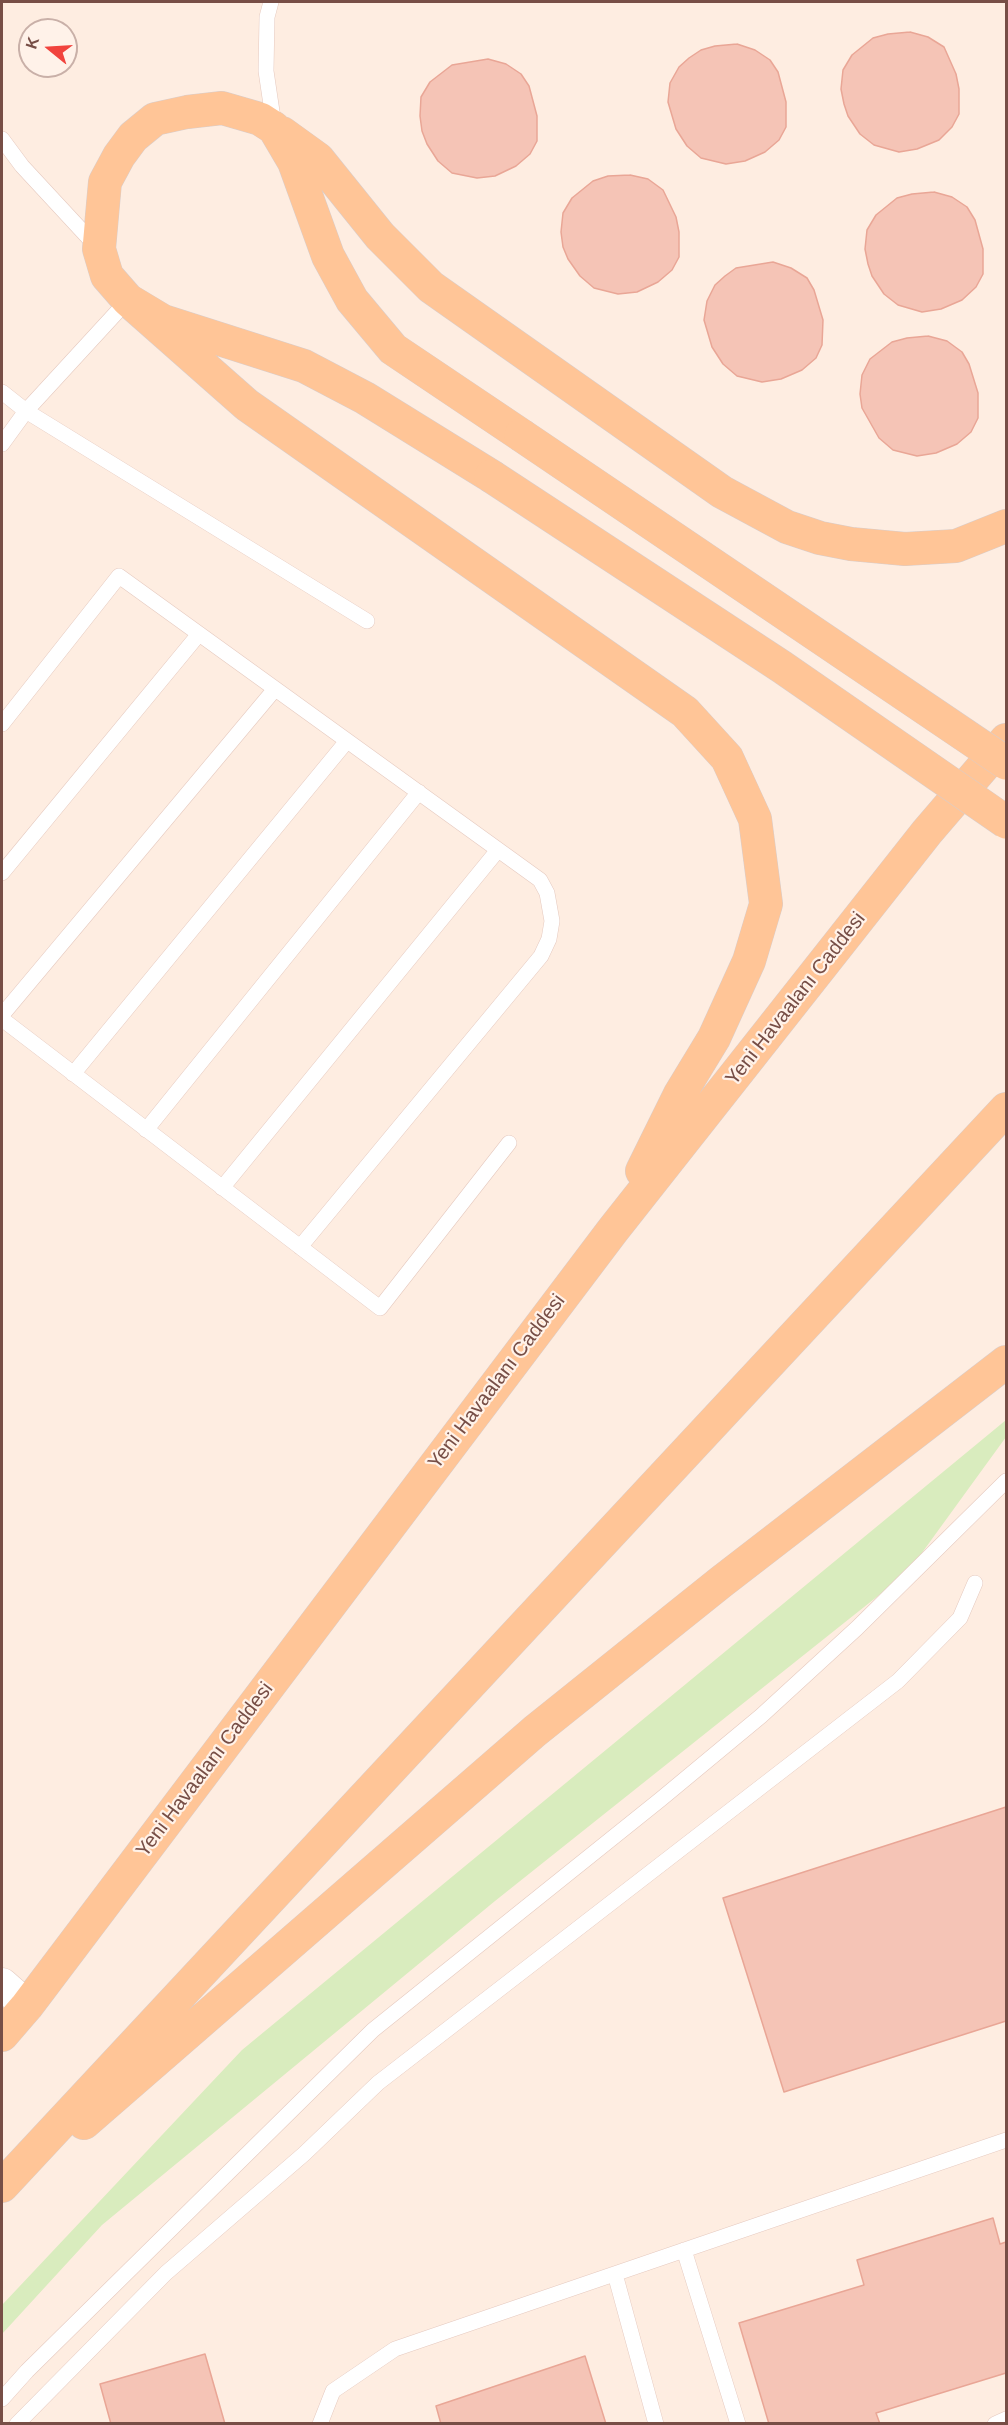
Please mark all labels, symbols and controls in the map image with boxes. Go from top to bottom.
north arrow [18,18,78,78]
text: K [22,35,42,51]
street label: Yeni Havaalanı Caddesi [721,908,871,1090]
street label: Yeni Havaalanı Caddesi [423,1290,571,1474]
street label: Yeni Havaalanı Caddesi [131,1678,279,1862]

